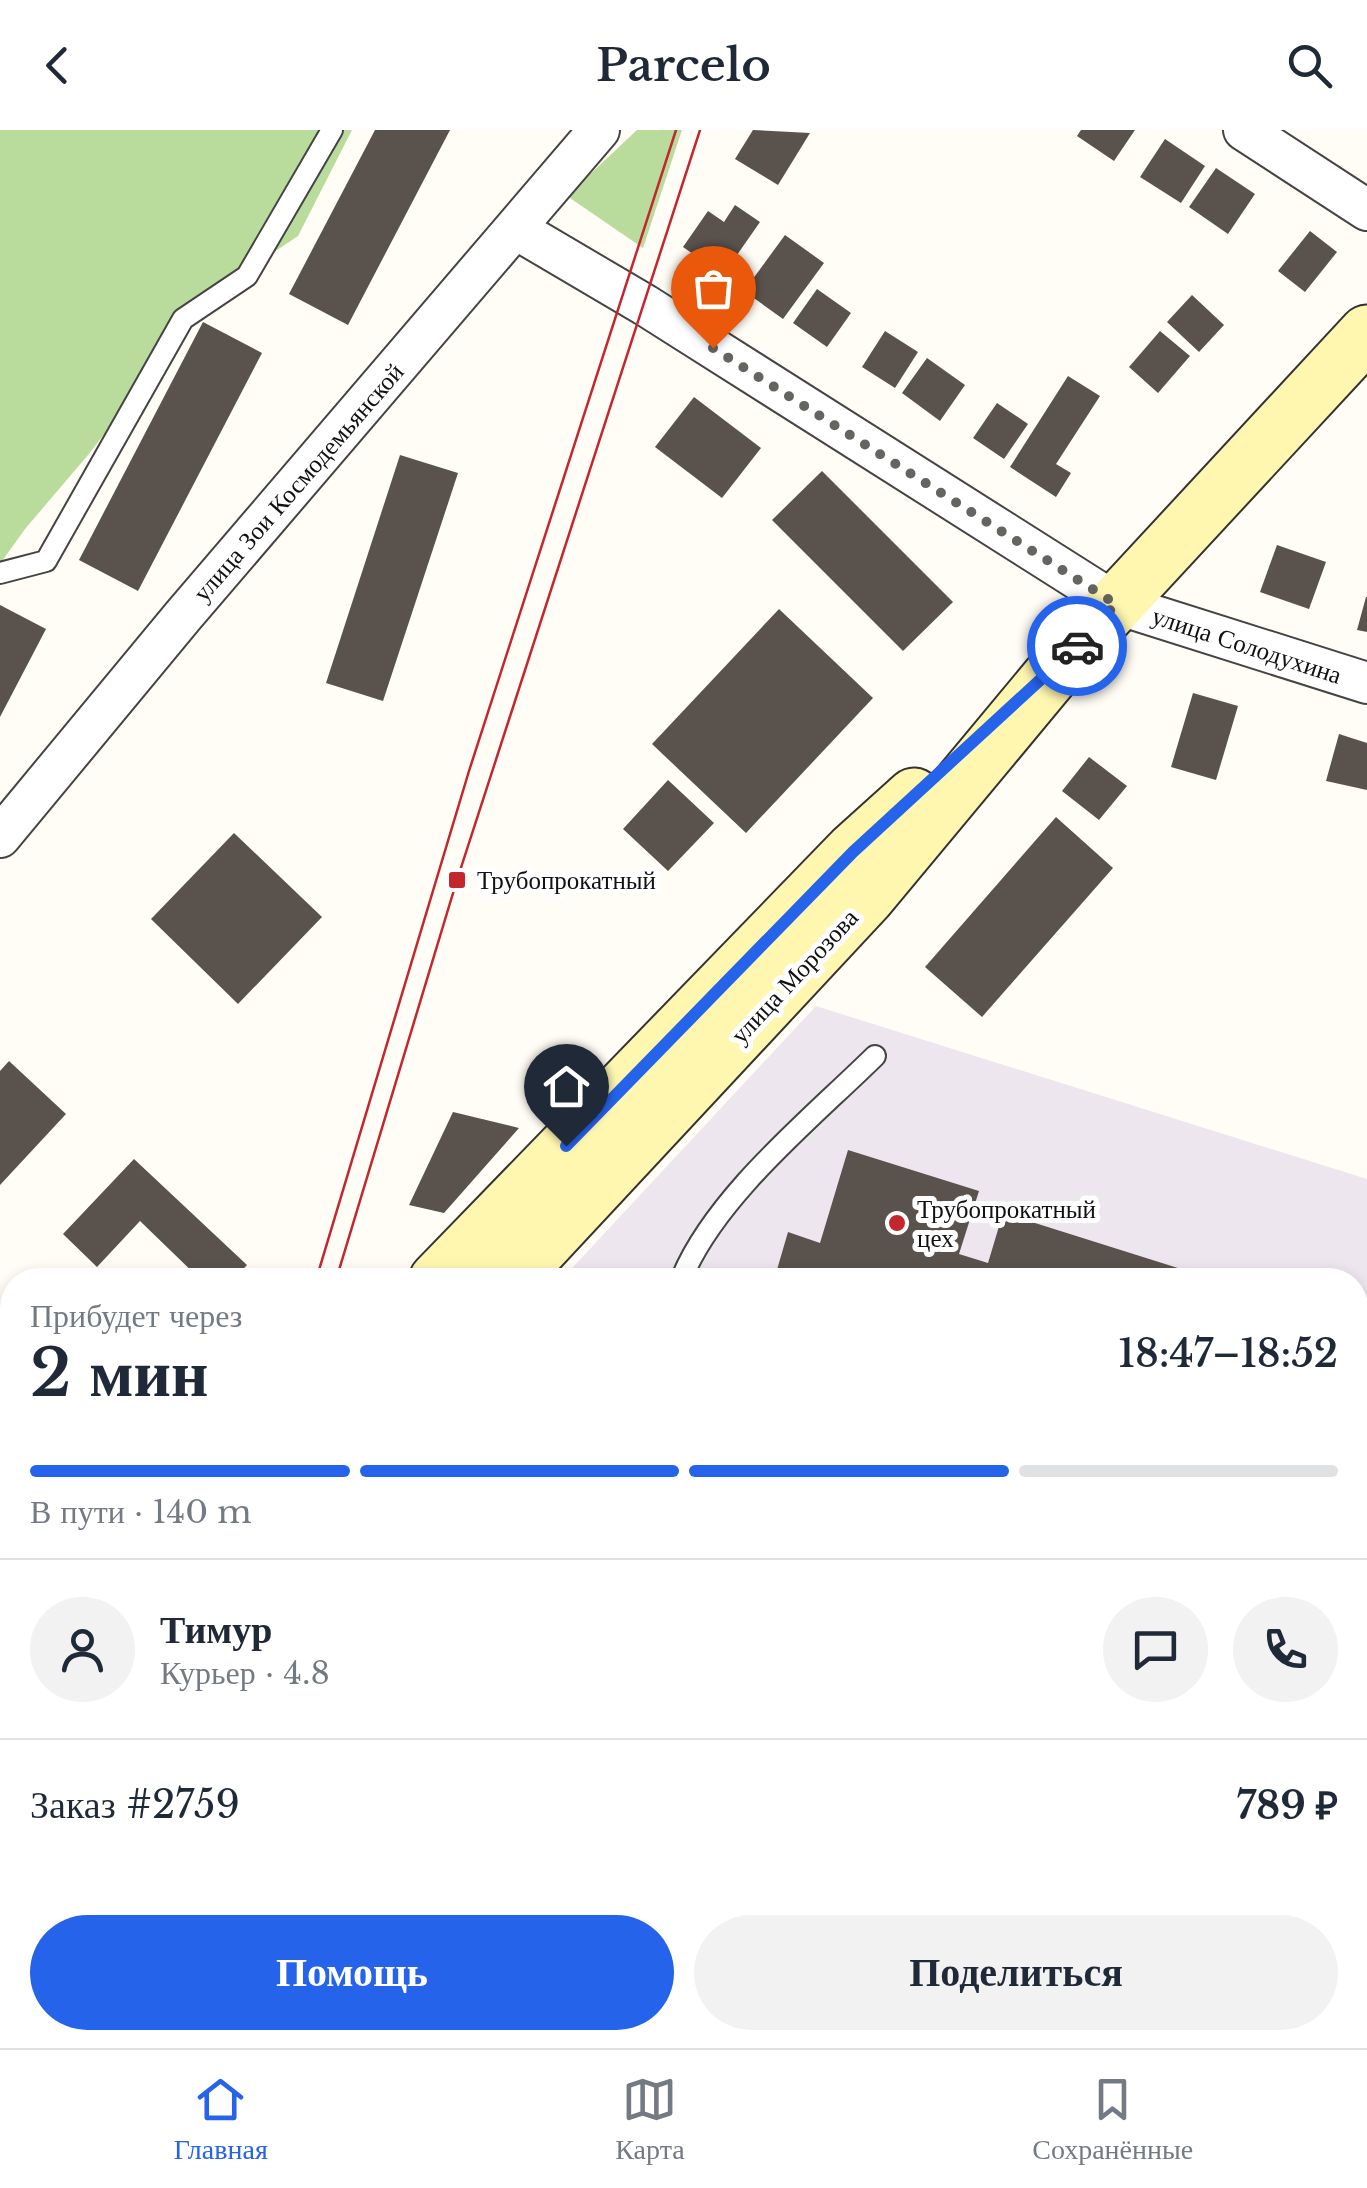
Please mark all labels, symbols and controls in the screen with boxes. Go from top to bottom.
text: Parcelo [596,37,771,93]
icon: back [30,38,85,93]
icon: search [1282,38,1337,93]
pin [671,246,756,349]
icon: bag [686,261,741,316]
street label: улица Зои Космодемьянской [186,357,410,608]
courier [1027,596,1127,696]
street label: улица Солодухина [1148,600,1346,691]
icon: car [1050,619,1105,674]
place label: Трубопрокатный [477,865,656,896]
marker: Трубопрокатный [446,869,468,891]
street label: улица Морозова [724,903,865,1050]
pin [524,1044,609,1147]
icon: home [539,1059,594,1114]
place label: Трубопрокатный цех [917,1194,1096,1254]
marker: Трубопрокатный цех [886,1212,908,1234]
text: Прибудет через [30,1296,242,1336]
text: 18:47–18:52 [1118,1330,1338,1377]
text: 2 мин [30,1333,209,1414]
text: В пути · 140 m [30,1492,252,1532]
button: person [30,1597,135,1702]
button: chat [1103,1597,1208,1702]
button: phone [1233,1597,1338,1702]
text: Тимур [160,1606,272,1653]
text: Курьер · 4.8 [160,1653,330,1693]
text: Заказ #2759 [30,1781,240,1828]
text: 789 ₽ [1236,1782,1338,1829]
button: Помощь [30,1915,674,2030]
button: Поделиться [694,1915,1338,2030]
tab: Главная [174,2072,268,2167]
tab: Карта [615,2072,685,2167]
tab: Сохранённые [1032,2072,1193,2167]

